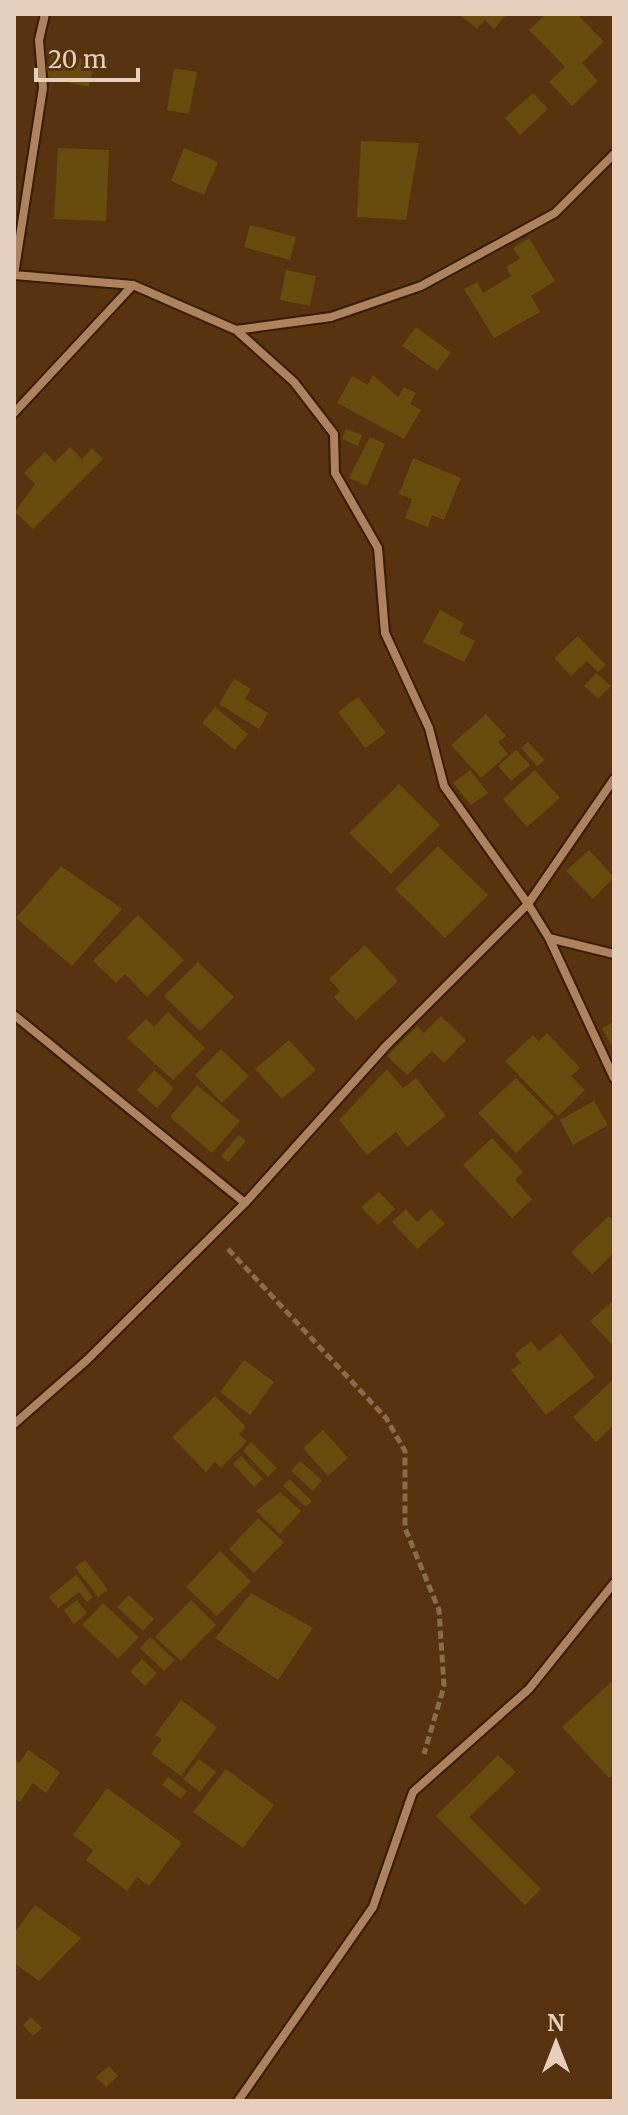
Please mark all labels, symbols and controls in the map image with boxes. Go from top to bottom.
scale bar [36,32,138,82]
text: 20 m [48,44,107,75]
north arrow [516,2003,596,2083]
text: N [547,2009,565,2037]

